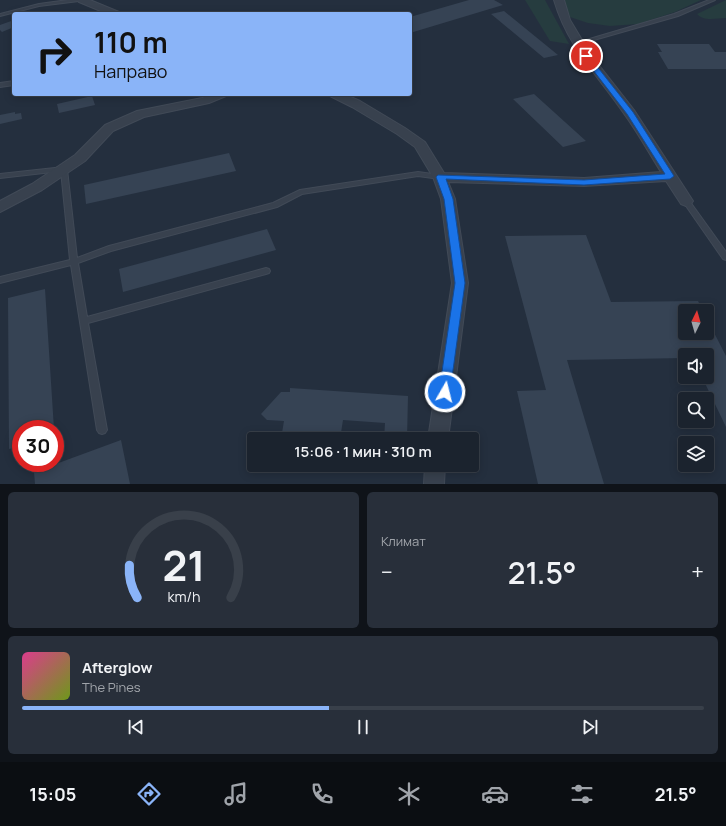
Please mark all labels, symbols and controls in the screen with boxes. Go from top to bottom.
text: 110 m [94,23,168,61]
icon: right [28,28,80,80]
pin [569,39,603,73]
icon: arrive [575,45,597,67]
text: Направо [94,59,168,83]
north arrow [678,304,714,340]
map controls [678,304,714,472]
button: sound [678,348,714,384]
position arrow [424,371,466,413]
button: search [678,392,714,428]
speed limit sign: 30 [12,420,64,472]
button: layers [678,436,714,472]
text: 15:06 · 1 мин · 310 m [294,441,432,462]
text: Климат [381,532,426,550]
text: 21 [162,537,205,593]
text: 21.5° [508,552,576,593]
text: − [381,557,393,587]
text: + [691,557,704,587]
text: km/h [167,587,200,606]
text: Afterglow [82,657,153,678]
text: The Pines [82,678,141,696]
icon: previous [125,716,147,738]
icon: pause [352,716,374,738]
icon: next [579,716,601,738]
icon: directions [135,780,163,808]
icon: music [222,780,250,808]
icon: phone [308,780,336,808]
icon: climate [395,780,423,808]
icon: car [481,780,509,808]
icon: filters [568,780,596,808]
text: 15:05 [29,782,76,806]
text: 21.5° [655,782,697,806]

